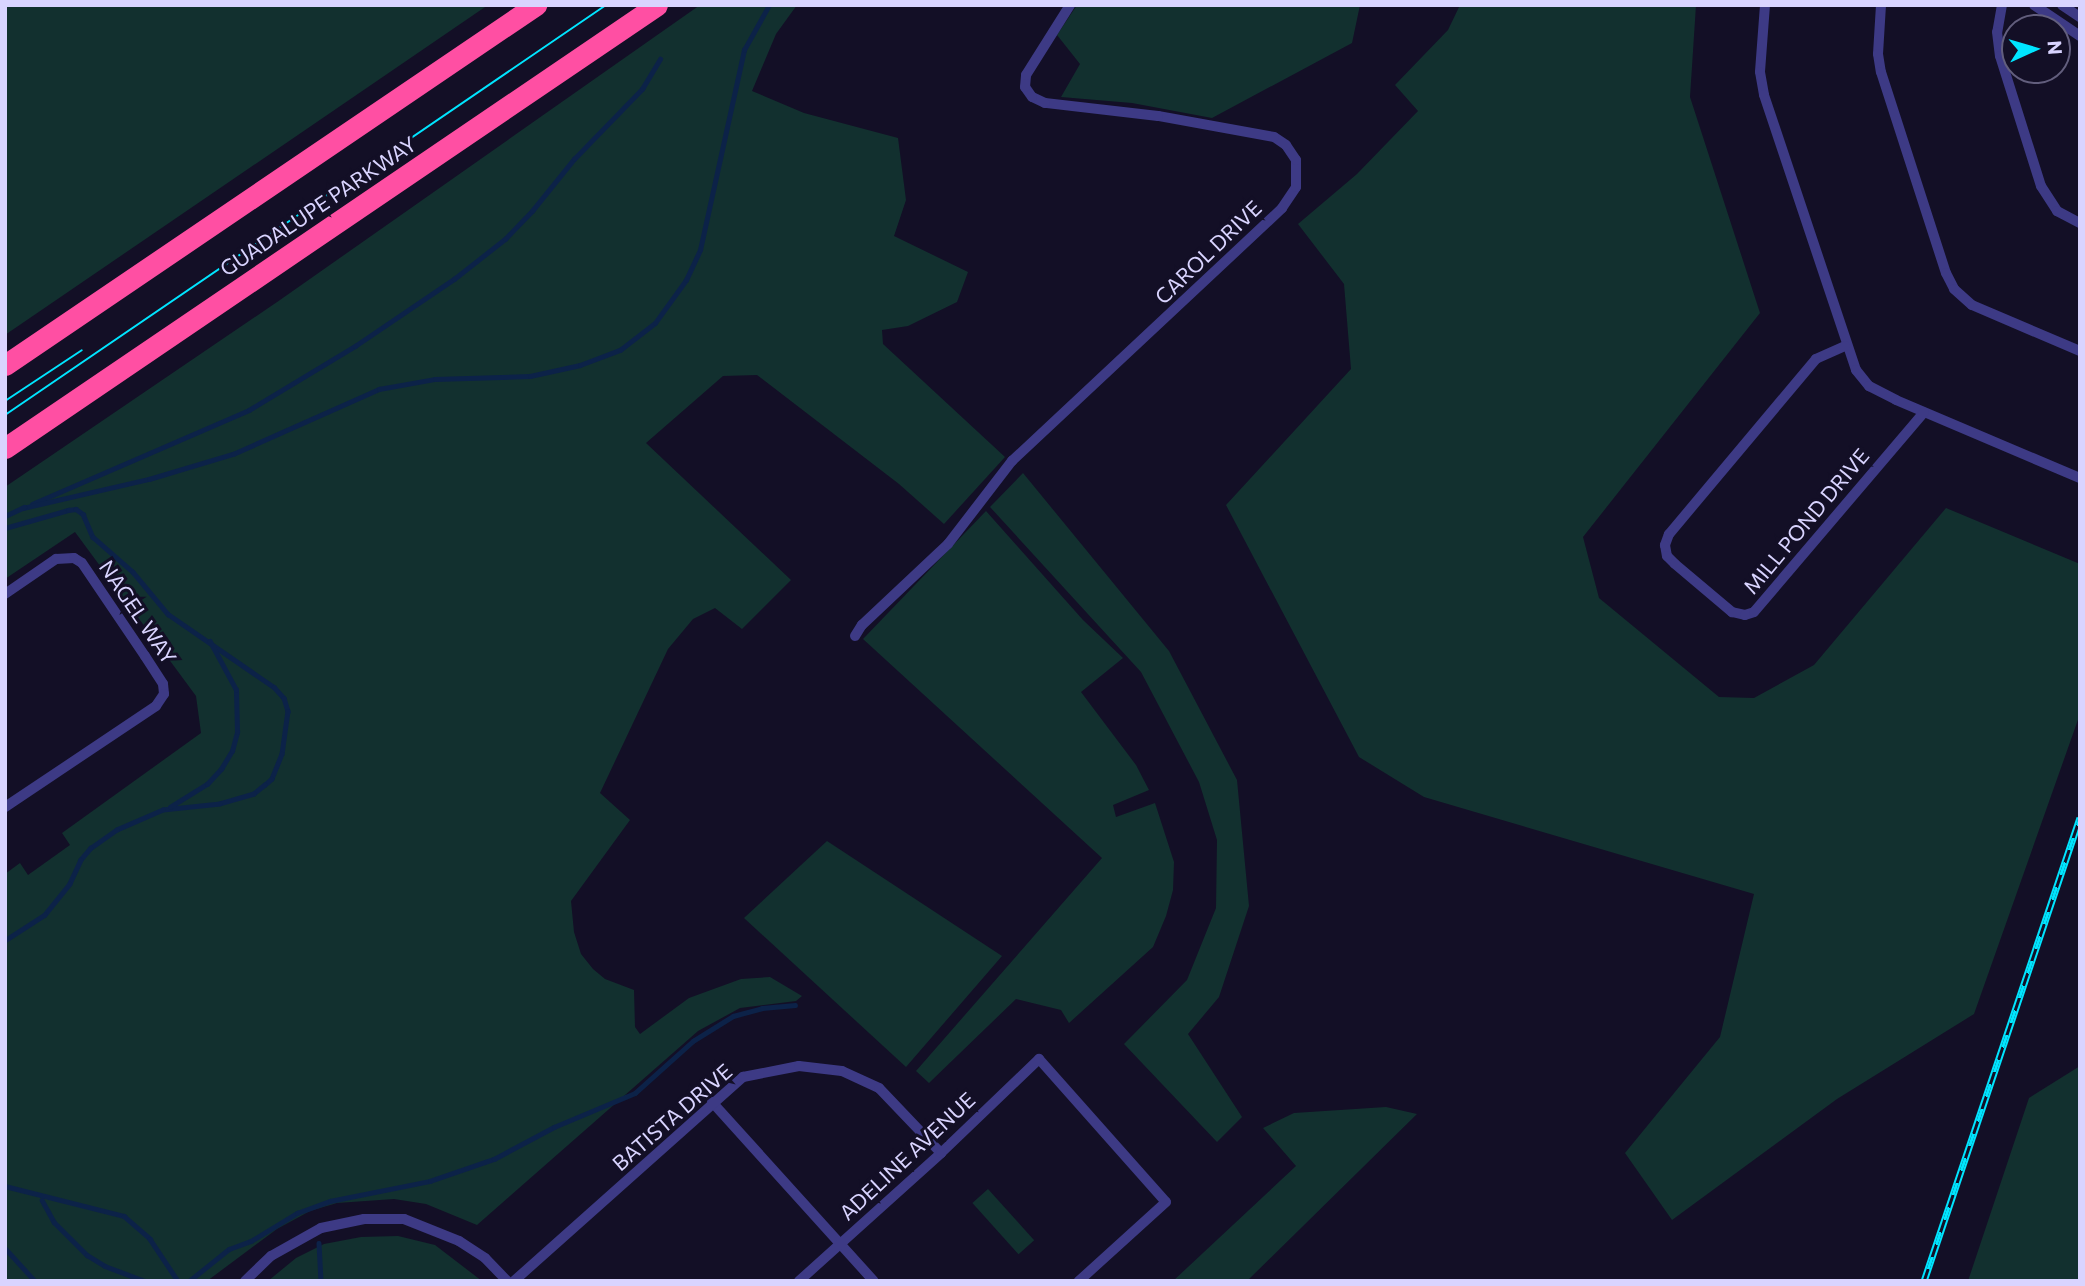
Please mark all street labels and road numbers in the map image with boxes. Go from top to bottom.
street label: GUADALUPE PARKWAY [215,131,421,281]
street label: CAROL DRIVE [1150,195,1266,309]
street label: MILL POND DRIVE [1738,443,1874,599]
street label: NAGEL WAY [94,555,182,669]
street label: BATISTA DRIVE [607,1058,737,1176]
street label: ADELINE AVENUE [834,1087,980,1225]

